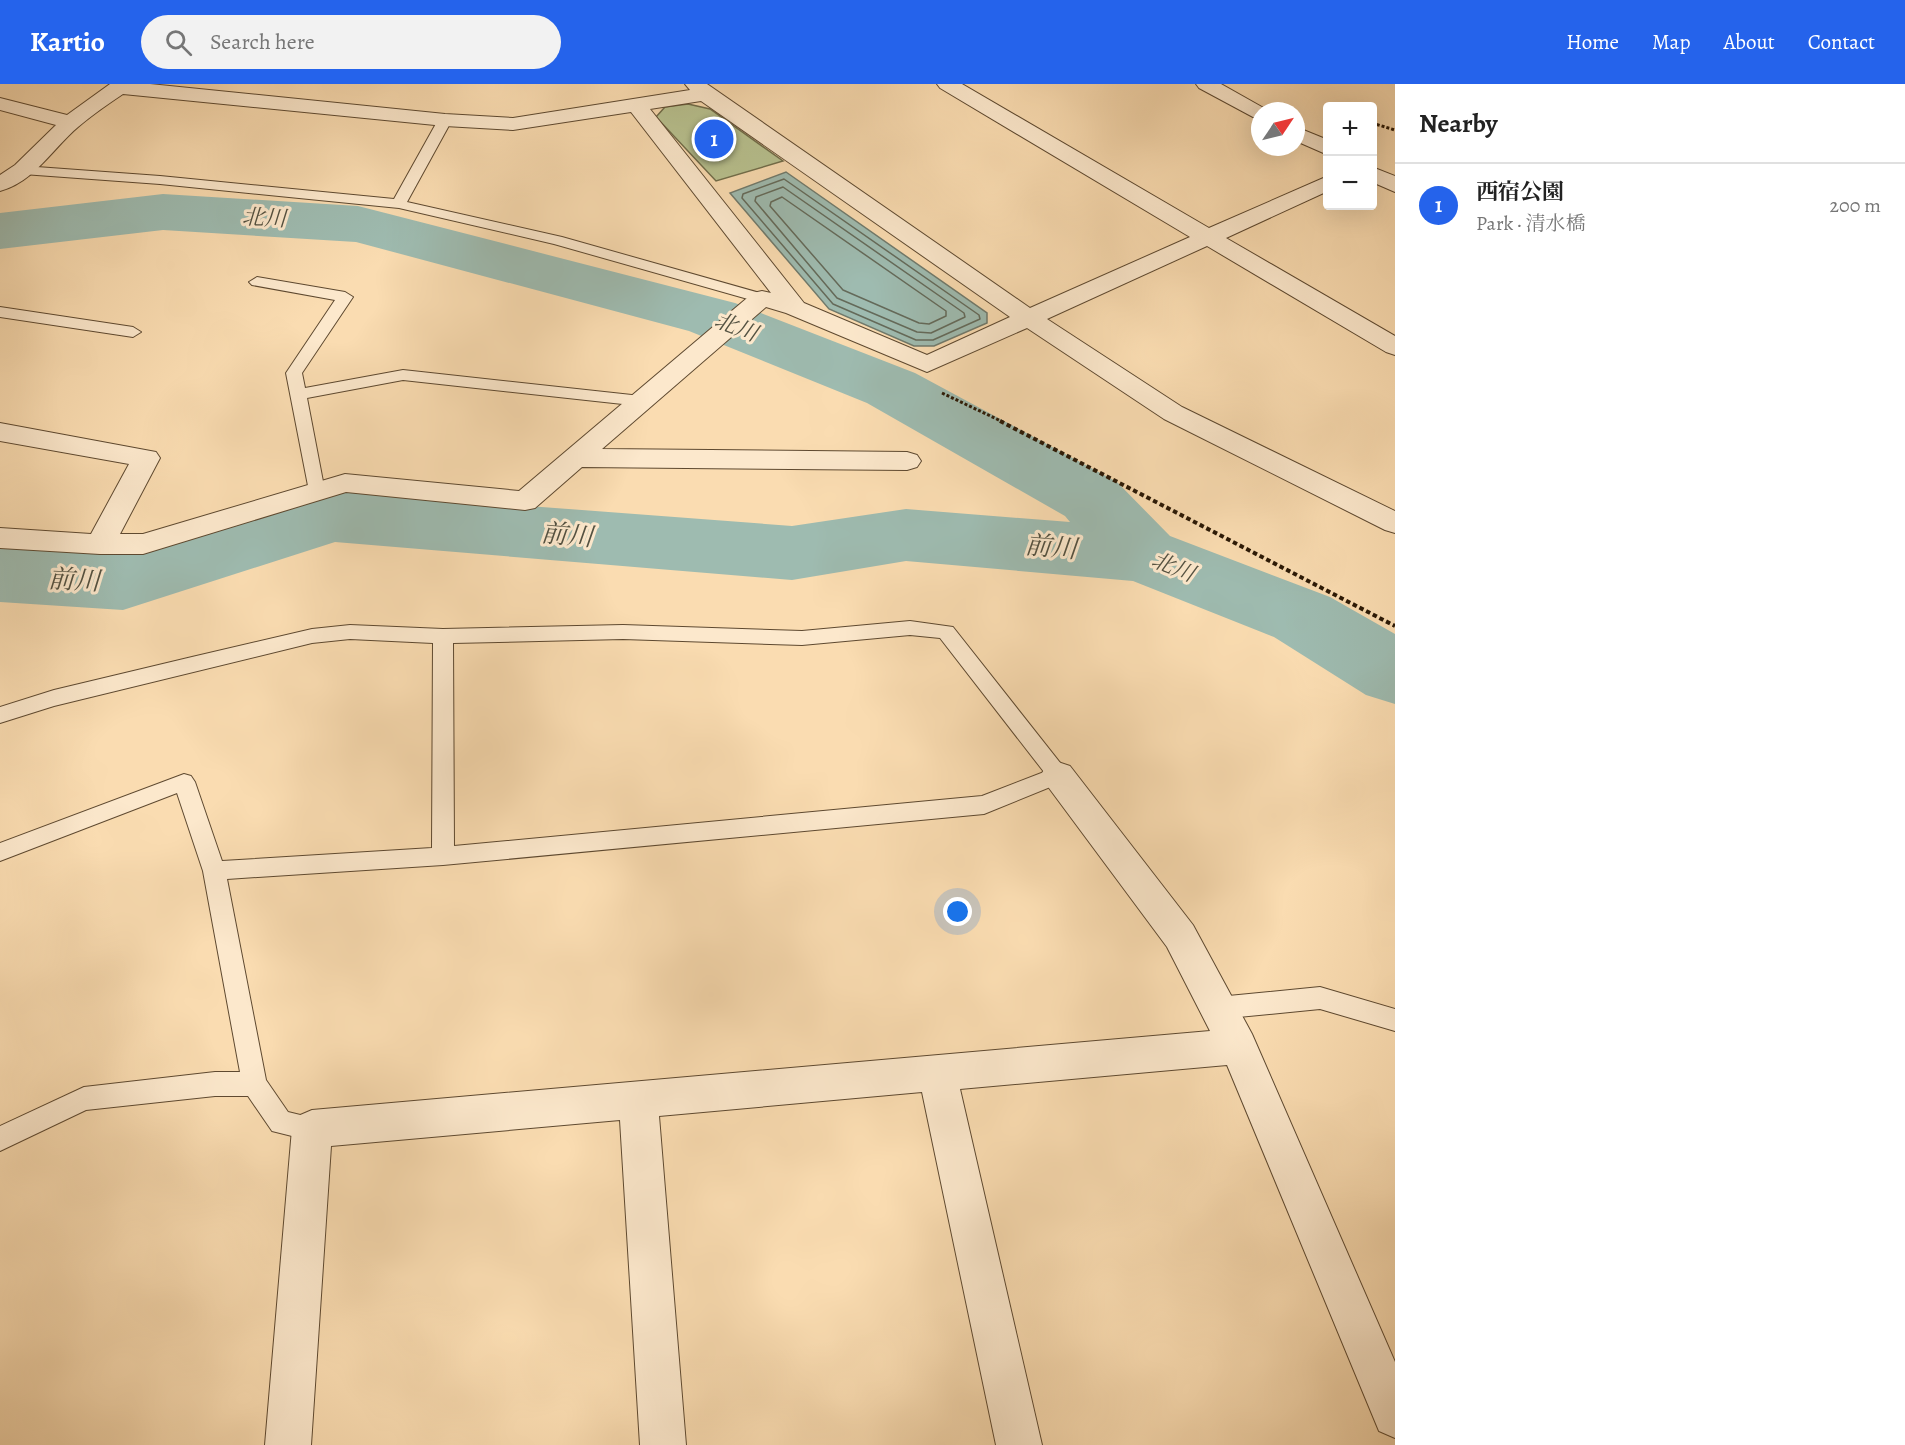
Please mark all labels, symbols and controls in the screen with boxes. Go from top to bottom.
search box [141,15,561,69]
text: Kartio [30,23,105,61]
icon: search [162,26,195,59]
text: Search here [210,27,315,57]
text: Home [1566,28,1619,56]
text: Map [1652,28,1690,56]
text: About [1723,28,1775,56]
text: Contact [1808,28,1875,56]
north arrow [1251,102,1305,156]
map controls [1323,102,1377,210]
button: + [1323,102,1377,156]
text: Nearby [1419,106,1498,141]
pin: 1 [694,116,734,162]
button: − [1323,156,1377,210]
text: 西宿公園 [1476,177,1564,207]
text: 1 [1435,192,1442,219]
text: 200 m [1830,192,1881,219]
water label: 北川 [241,202,289,234]
text: Park · 清水橋 [1476,210,1585,237]
water label: 北川 [710,305,764,350]
water label: 前川 [540,515,597,555]
water label: 前川 [1024,527,1081,567]
water label: 北川 [1147,545,1201,590]
water label: 前川 [47,561,104,599]
your location [943,897,972,926]

